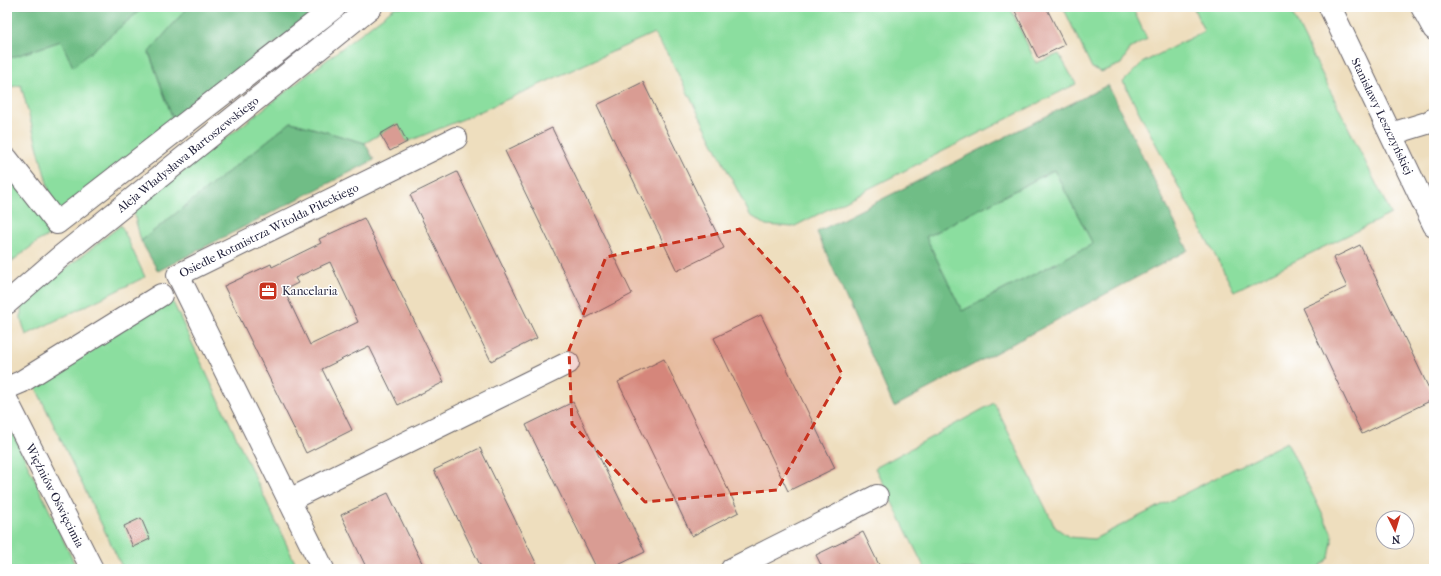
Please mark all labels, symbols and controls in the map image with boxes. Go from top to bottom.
street label: Stanisławy Leszczyńskiej [1348,56,1416,177]
street label: Aleja Władysława Bartoszewskiego [113,93,261,216]
street label: Osiedle Rotmistrza Witolda Pileckiego [177,180,361,280]
office icon: Kancelaria [257,280,279,302]
place label: Kancelaria [282,284,338,298]
street label: Więźniów Oświęcimia [22,440,87,550]
north arrow [1375,510,1415,550]
text: N [1390,533,1401,546]

